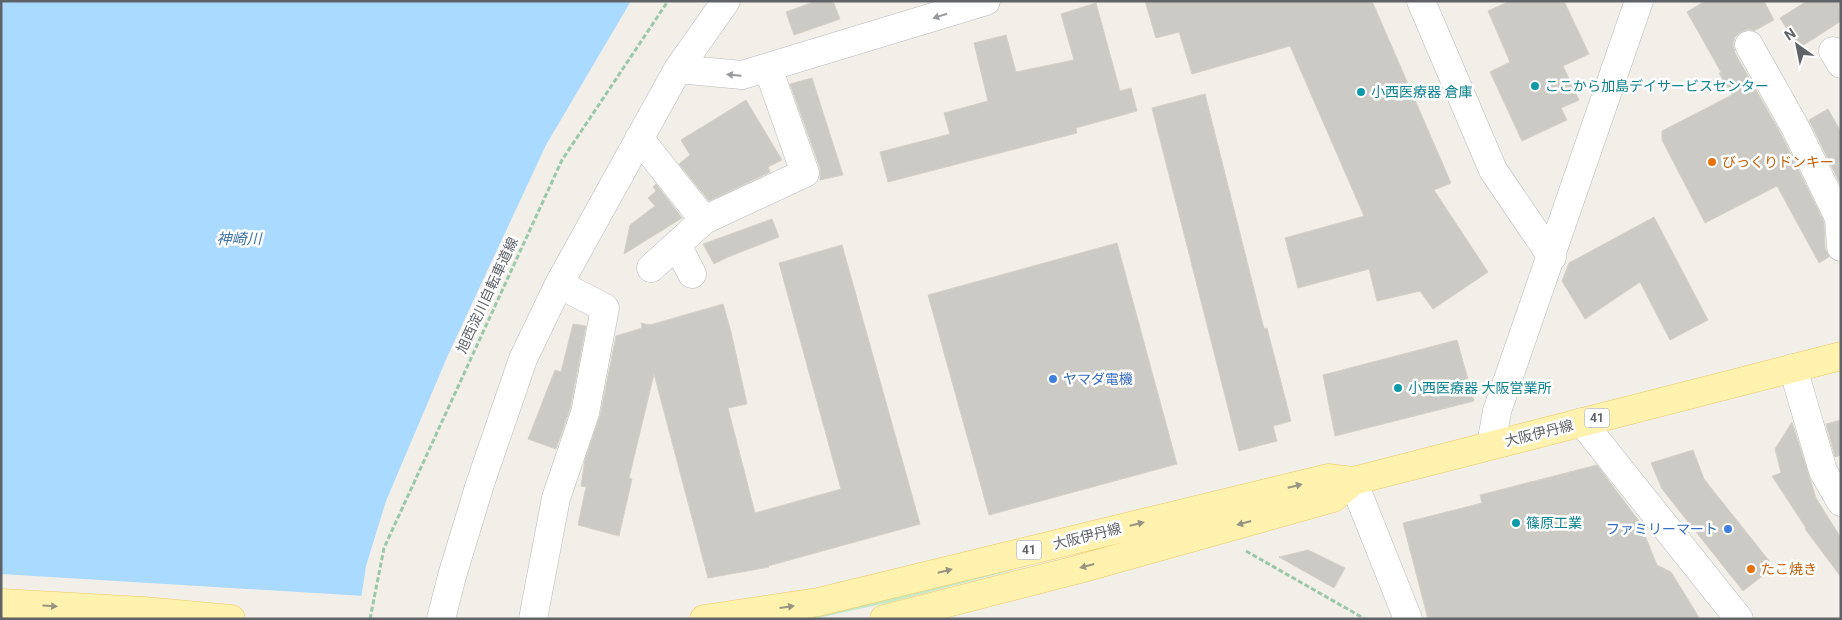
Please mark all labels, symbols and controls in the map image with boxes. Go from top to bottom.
one-way arrow [932,12,947,20]
north arrow [1772,20,1822,70]
text: N [1781,25,1798,44]
one-way arrow [725,70,741,78]
place label: ここから加島デイサービスセンター [1545,78,1769,94]
marker: ここから加島デイサービスセンター [1529,80,1541,92]
place label: 小西医療器 倉庫 [1371,84,1472,100]
marker: 小西医療器 倉庫 [1355,86,1367,98]
place label: びっくりドンキー [1722,154,1834,170]
marker: びっくりドンキー [1706,156,1718,168]
water label: 神崎川 [216,230,263,248]
street label: 旭西淀川自転車道線 [453,235,521,355]
place label: ヤマダ電機 [1063,371,1133,387]
marker: ヤマダ電機 [1047,373,1059,385]
place label: 小西医療器 大阪営業所 [1408,380,1551,396]
marker: 小西医療器 大阪営業所 [1392,382,1404,394]
road number: 41 [1584,408,1610,428]
street label: 大阪伊丹線 [1503,417,1575,449]
one-way arrow [1287,482,1302,490]
place label: 篠原工業 [1526,515,1582,531]
marker: 篠原工業 [1510,517,1522,529]
one-way arrow [1237,519,1252,527]
street label: 大阪伊丹線 [1051,520,1123,552]
one-way arrow [1129,520,1144,528]
place label: ファミリーマート [1606,521,1718,537]
marker: ファミリーマート [1722,523,1734,535]
road number: 41 [1016,540,1042,560]
place label: たこ焼き [1761,561,1817,577]
one-way arrow [1080,563,1095,571]
marker: たこ焼き [1745,563,1757,575]
one-way arrow [937,567,952,575]
one-way arrow [42,602,58,610]
one-way arrow [779,602,795,610]

